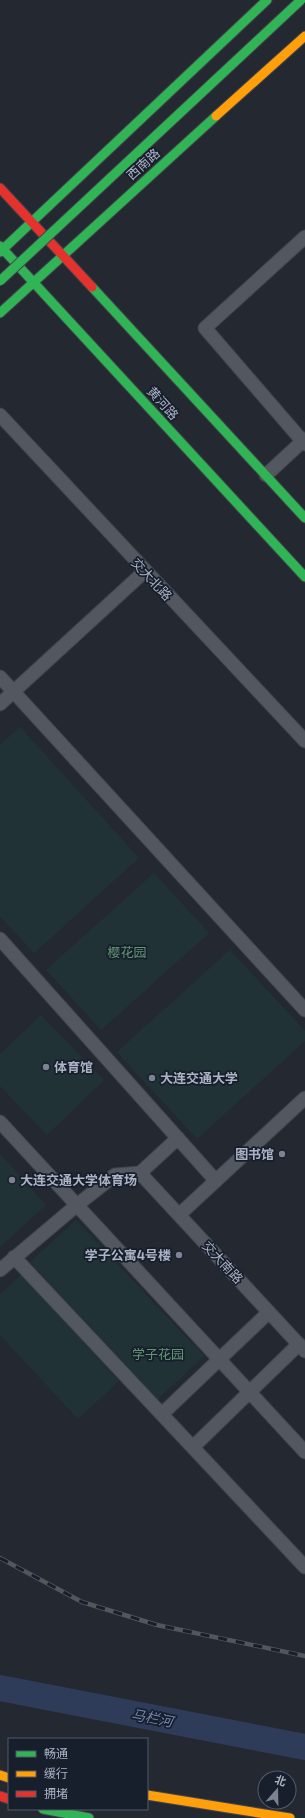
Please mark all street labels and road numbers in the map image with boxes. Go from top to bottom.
street label: 西南路 [123,145,163,183]
street label: 黄河路 [144,383,182,423]
street label: 交大北路 [128,555,176,603]
street label: 交大南路 [199,1238,247,1286]

